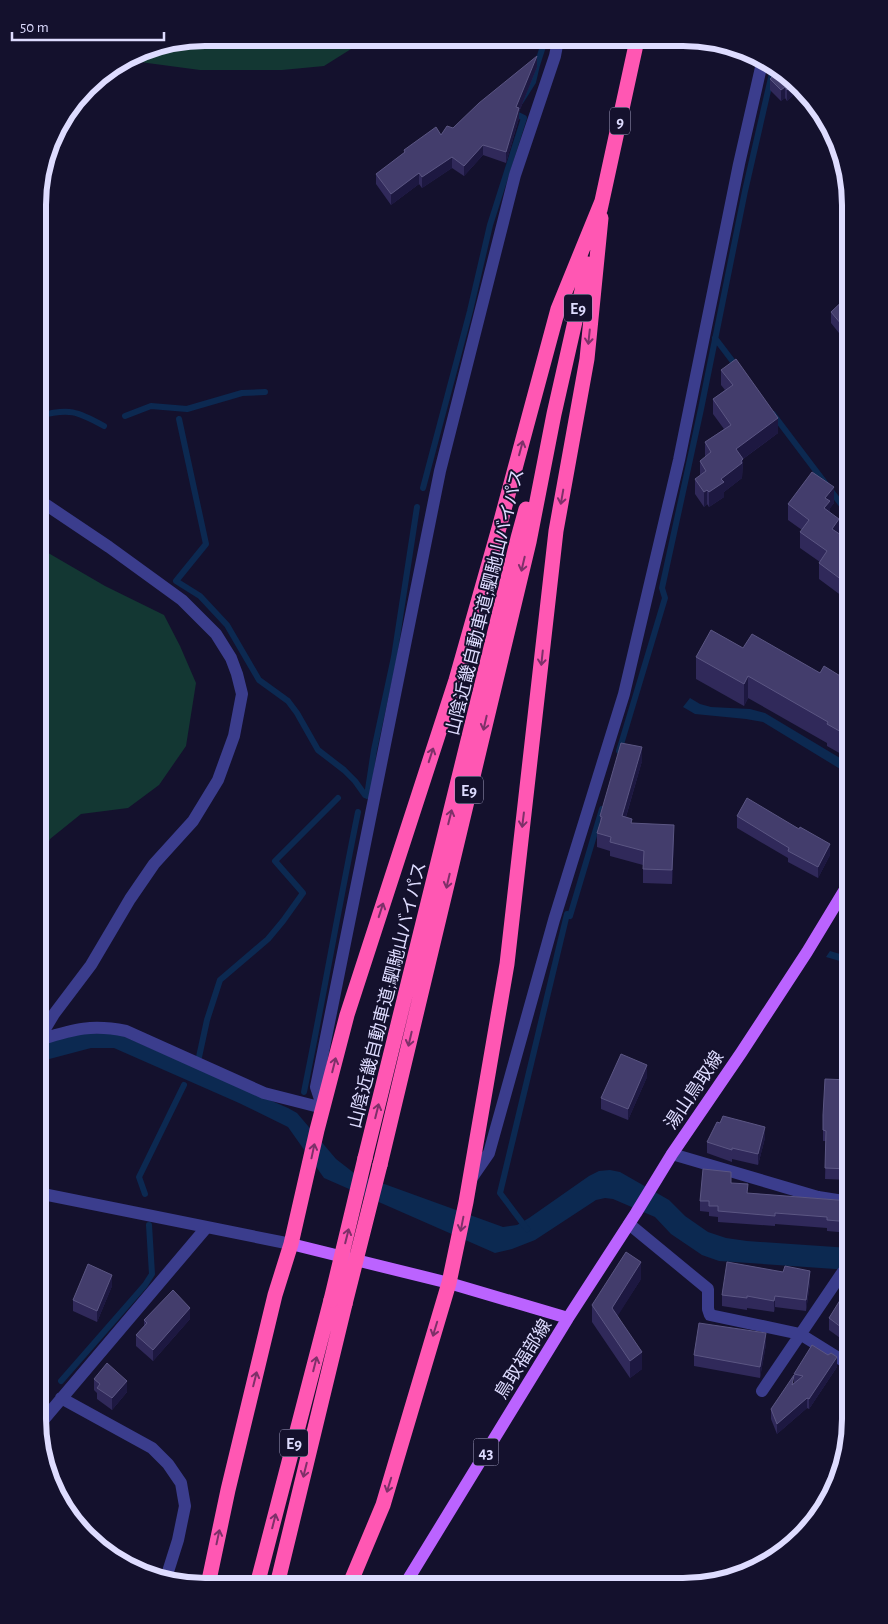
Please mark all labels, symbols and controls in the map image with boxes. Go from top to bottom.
scale bar [12,10,165,42]
text: 50 m [20,20,49,35]
road number: 9 [610,108,630,134]
road number: E9 [564,294,592,322]
one-way arrow [584,329,594,345]
one-way arrow [517,441,526,457]
street label: 山陰近畿自動車道;駟馳山バイパス [442,467,528,737]
one-way arrow [557,489,567,505]
one-way arrow [518,556,527,572]
one-way arrow [537,650,547,666]
one-way arrow [480,714,490,730]
one-way arrow [427,748,436,764]
road number: E9 [455,776,483,804]
one-way arrow [446,810,455,826]
one-way arrow [518,811,528,827]
street label: 山陰近畿自動車道;駟馳山バイパス [344,860,430,1130]
one-way arrow [443,872,452,888]
one-way arrow [376,902,386,918]
one-way arrow [405,1030,414,1046]
street label: 湯山鳥取線 [661,1047,727,1133]
one-way arrow [330,1058,339,1074]
one-way arrow [373,1103,382,1119]
one-way arrow [309,1143,318,1159]
one-way arrow [457,1215,466,1231]
one-way arrow [343,1229,352,1245]
street label: 鳥取福部線 [491,1316,555,1402]
one-way arrow [430,1321,440,1337]
one-way arrow [311,1356,320,1372]
one-way arrow [251,1372,260,1388]
road number: E9 [280,1430,308,1456]
road number: 43 [474,1438,498,1465]
one-way arrow [300,1462,309,1478]
one-way arrow [384,1477,394,1493]
one-way arrow [270,1514,279,1530]
one-way arrow [214,1530,223,1546]

